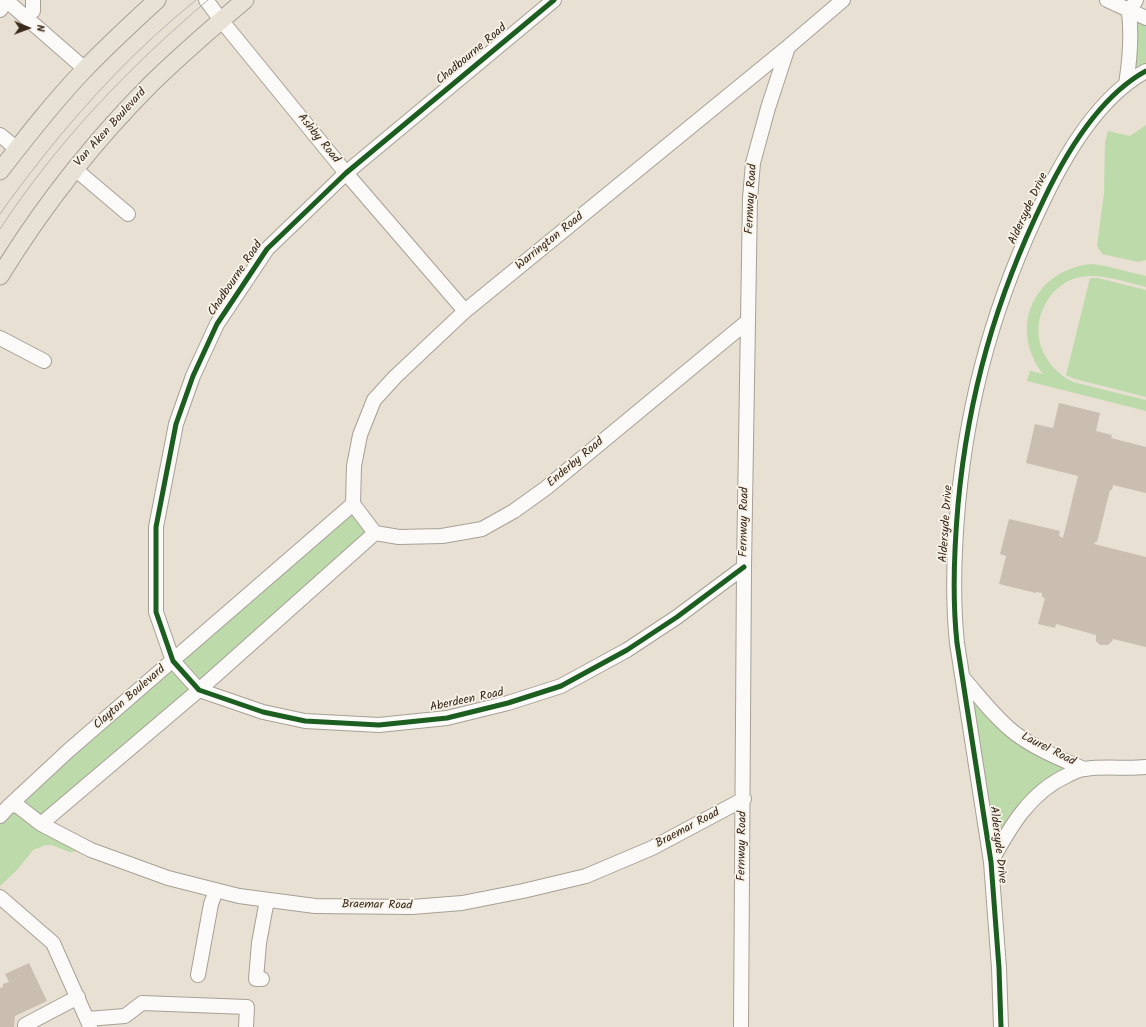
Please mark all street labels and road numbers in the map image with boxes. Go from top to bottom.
street label: Chadbourne Road [434,21,510,89]
street label: Van Aken Boulevard [72,86,150,170]
street label: Ashby Road [294,111,342,167]
street label: Fernway Road [743,164,761,234]
street label: Aldersyde Drive [1006,171,1052,247]
street label: Warrington Road [513,210,587,274]
street label: Chadbourne Road [206,239,266,319]
street label: Enderby Road [545,435,607,491]
street label: Aldersyde Drive [937,485,957,563]
street label: Fernway Road [737,487,753,557]
street label: Clayton Boulevard [91,663,169,733]
street label: Aberdeen Road [429,686,505,716]
street label: Laurel Road [1018,730,1078,770]
street label: Braemar Road [653,806,723,852]
street label: Aldersyde Drive [985,806,1009,884]
street label: Fernway Road [735,811,751,881]
street label: Braemar Road [342,898,412,914]

